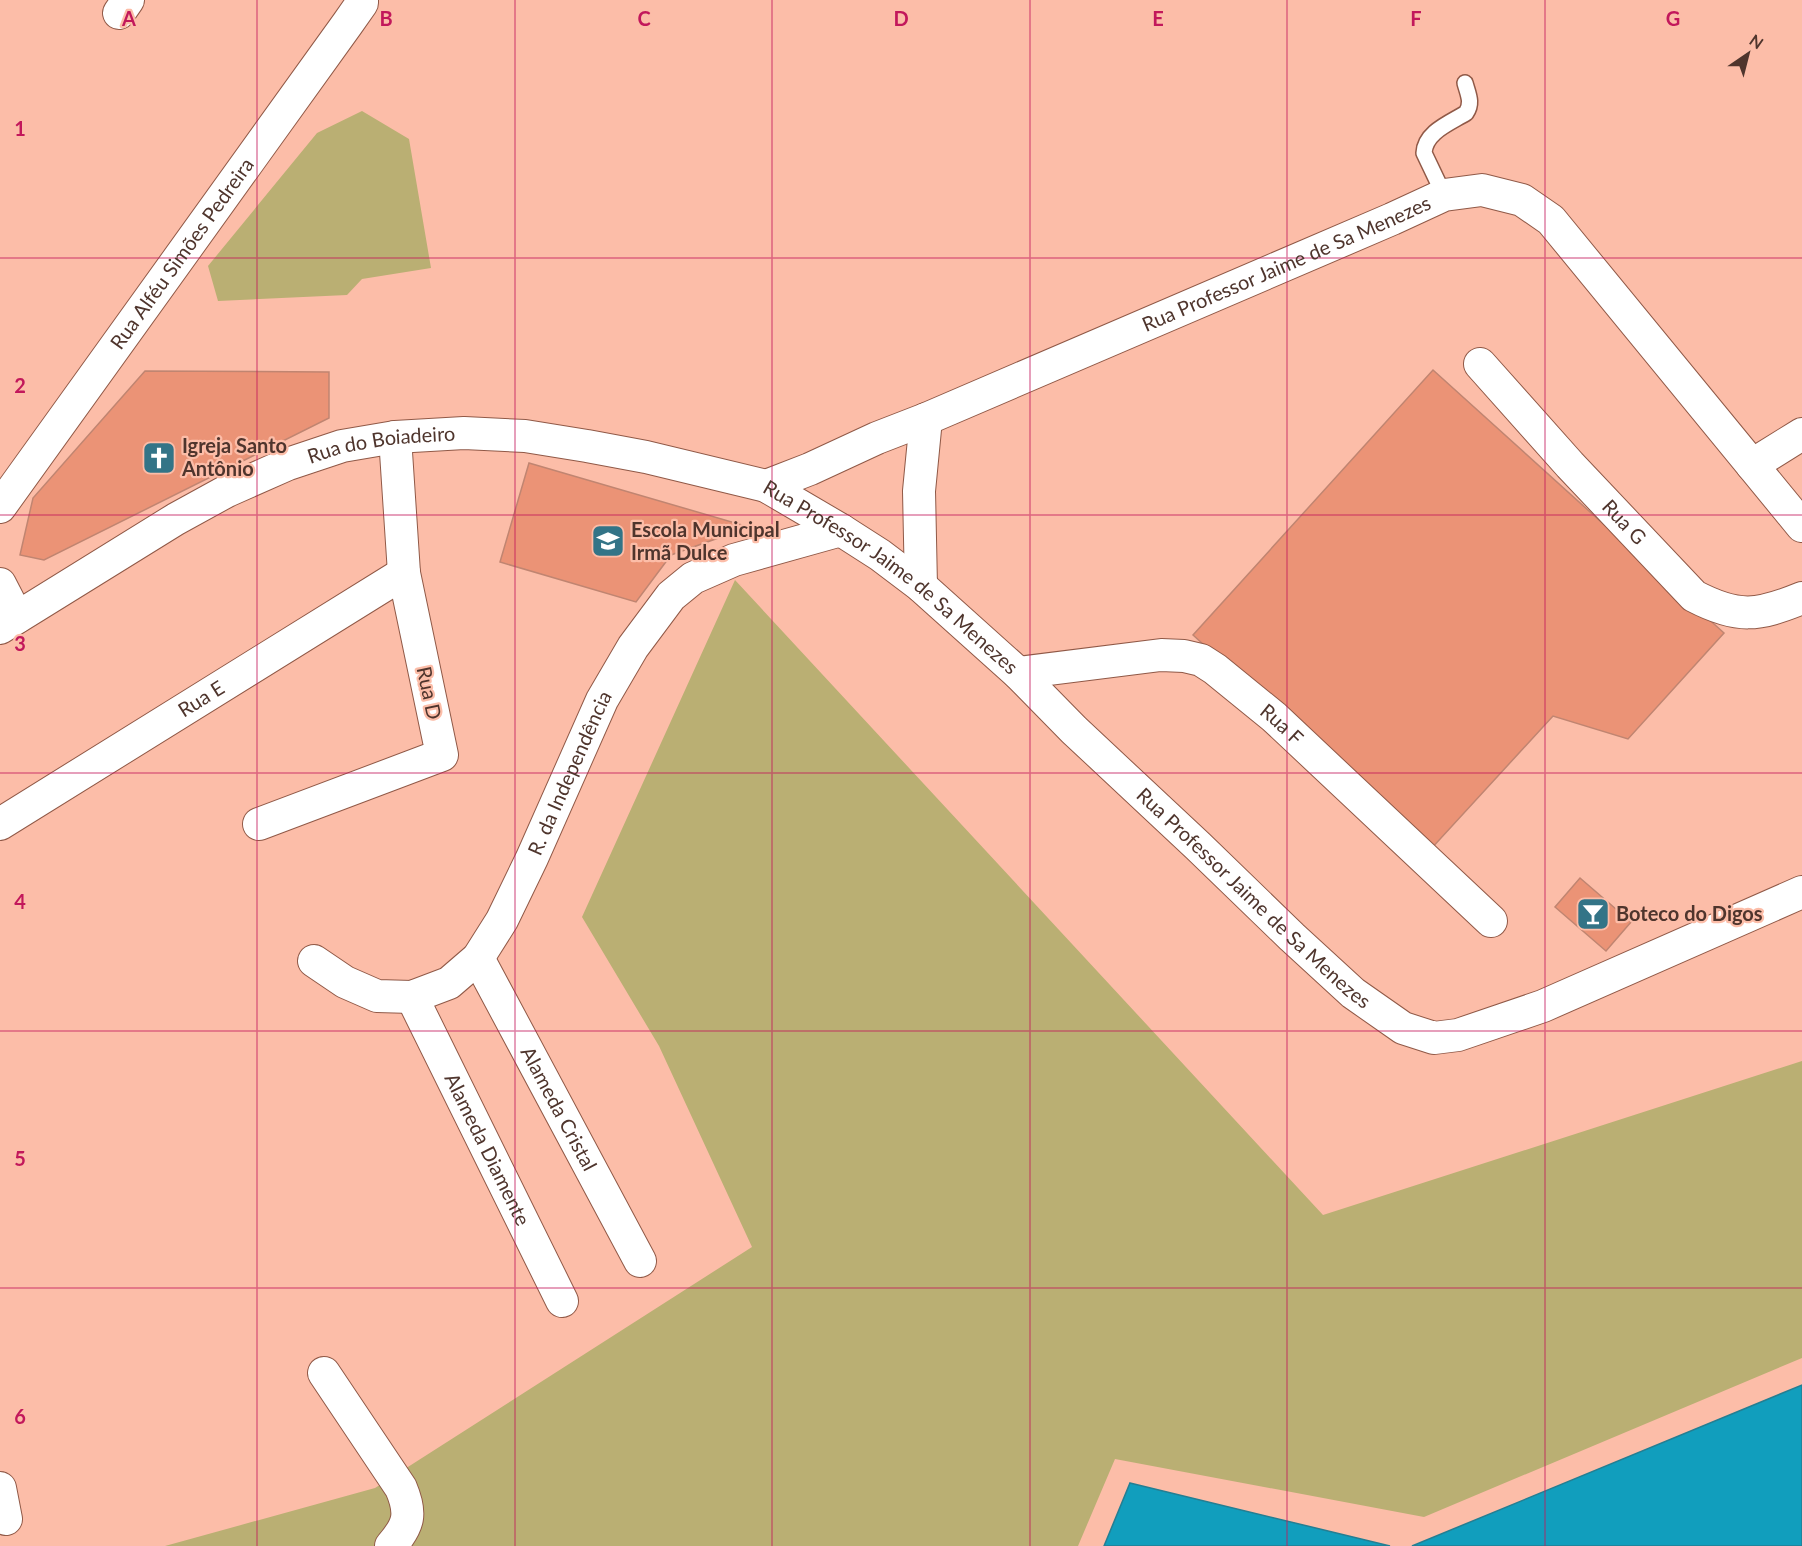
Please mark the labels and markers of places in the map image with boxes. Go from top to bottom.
place label: Igreja Santo Antônio [181,433,287,480]
church icon: Igreja Santo Antônio [141,440,177,476]
place label: Escola Municipal Irmã Dulce [631,517,780,564]
school or university icon: Escola Municipal Irmã Dulce [590,523,626,559]
bar icon: Boteco do Digos [1575,896,1611,932]
place label: Boteco do Digos [1616,901,1763,925]

